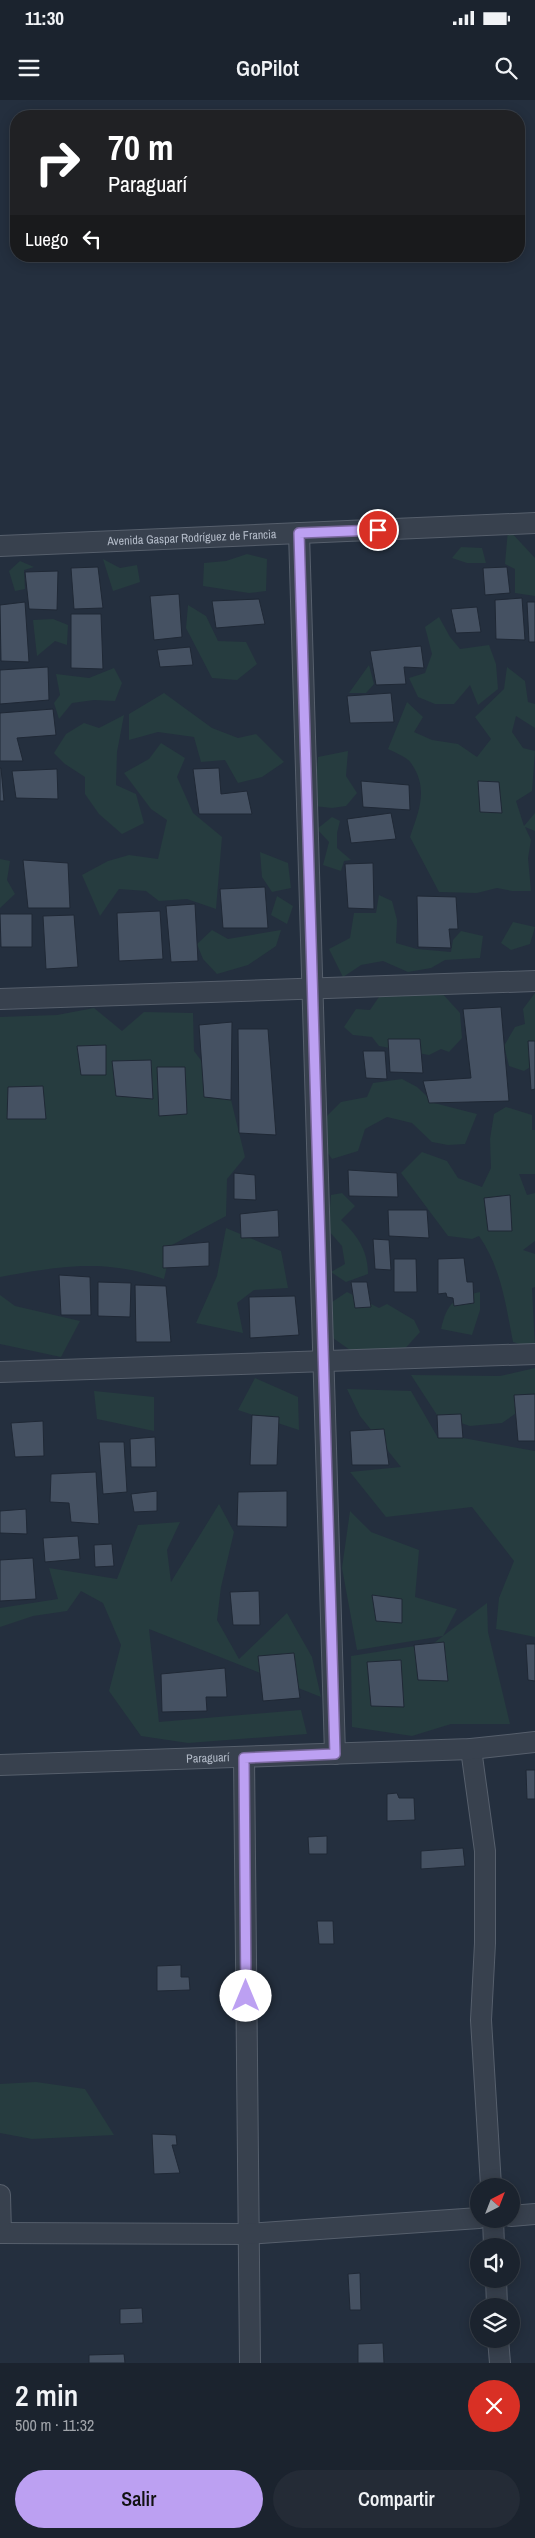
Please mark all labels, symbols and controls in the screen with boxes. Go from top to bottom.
text: 11:30 [25,5,64,31]
text: GoPilot [236,53,299,83]
icon: menu [15,54,43,82]
icon: search [492,54,520,82]
text: 70 m [108,124,173,171]
icon: right [25,130,90,195]
text: Paraguarí [108,169,187,199]
icon: left [78,225,106,253]
text: Luego [25,226,68,252]
pin [357,509,399,551]
icon: arrive [364,516,392,544]
street label: Avenida Gaspar Rodríguez de Francia [106,526,277,549]
street label: Paraguarí [186,1749,230,1767]
position arrow [219,1969,271,2021]
north arrow [470,2178,520,2228]
map controls [470,2178,520,2348]
button: sound [470,2238,520,2288]
button: layers [470,2298,520,2348]
text: 2 min [15,2375,78,2415]
button: close [468,2380,520,2432]
text: 500 m · 11:32 [15,2414,94,2436]
button: Salir [15,2470,263,2528]
button: Compartir [273,2470,520,2528]

